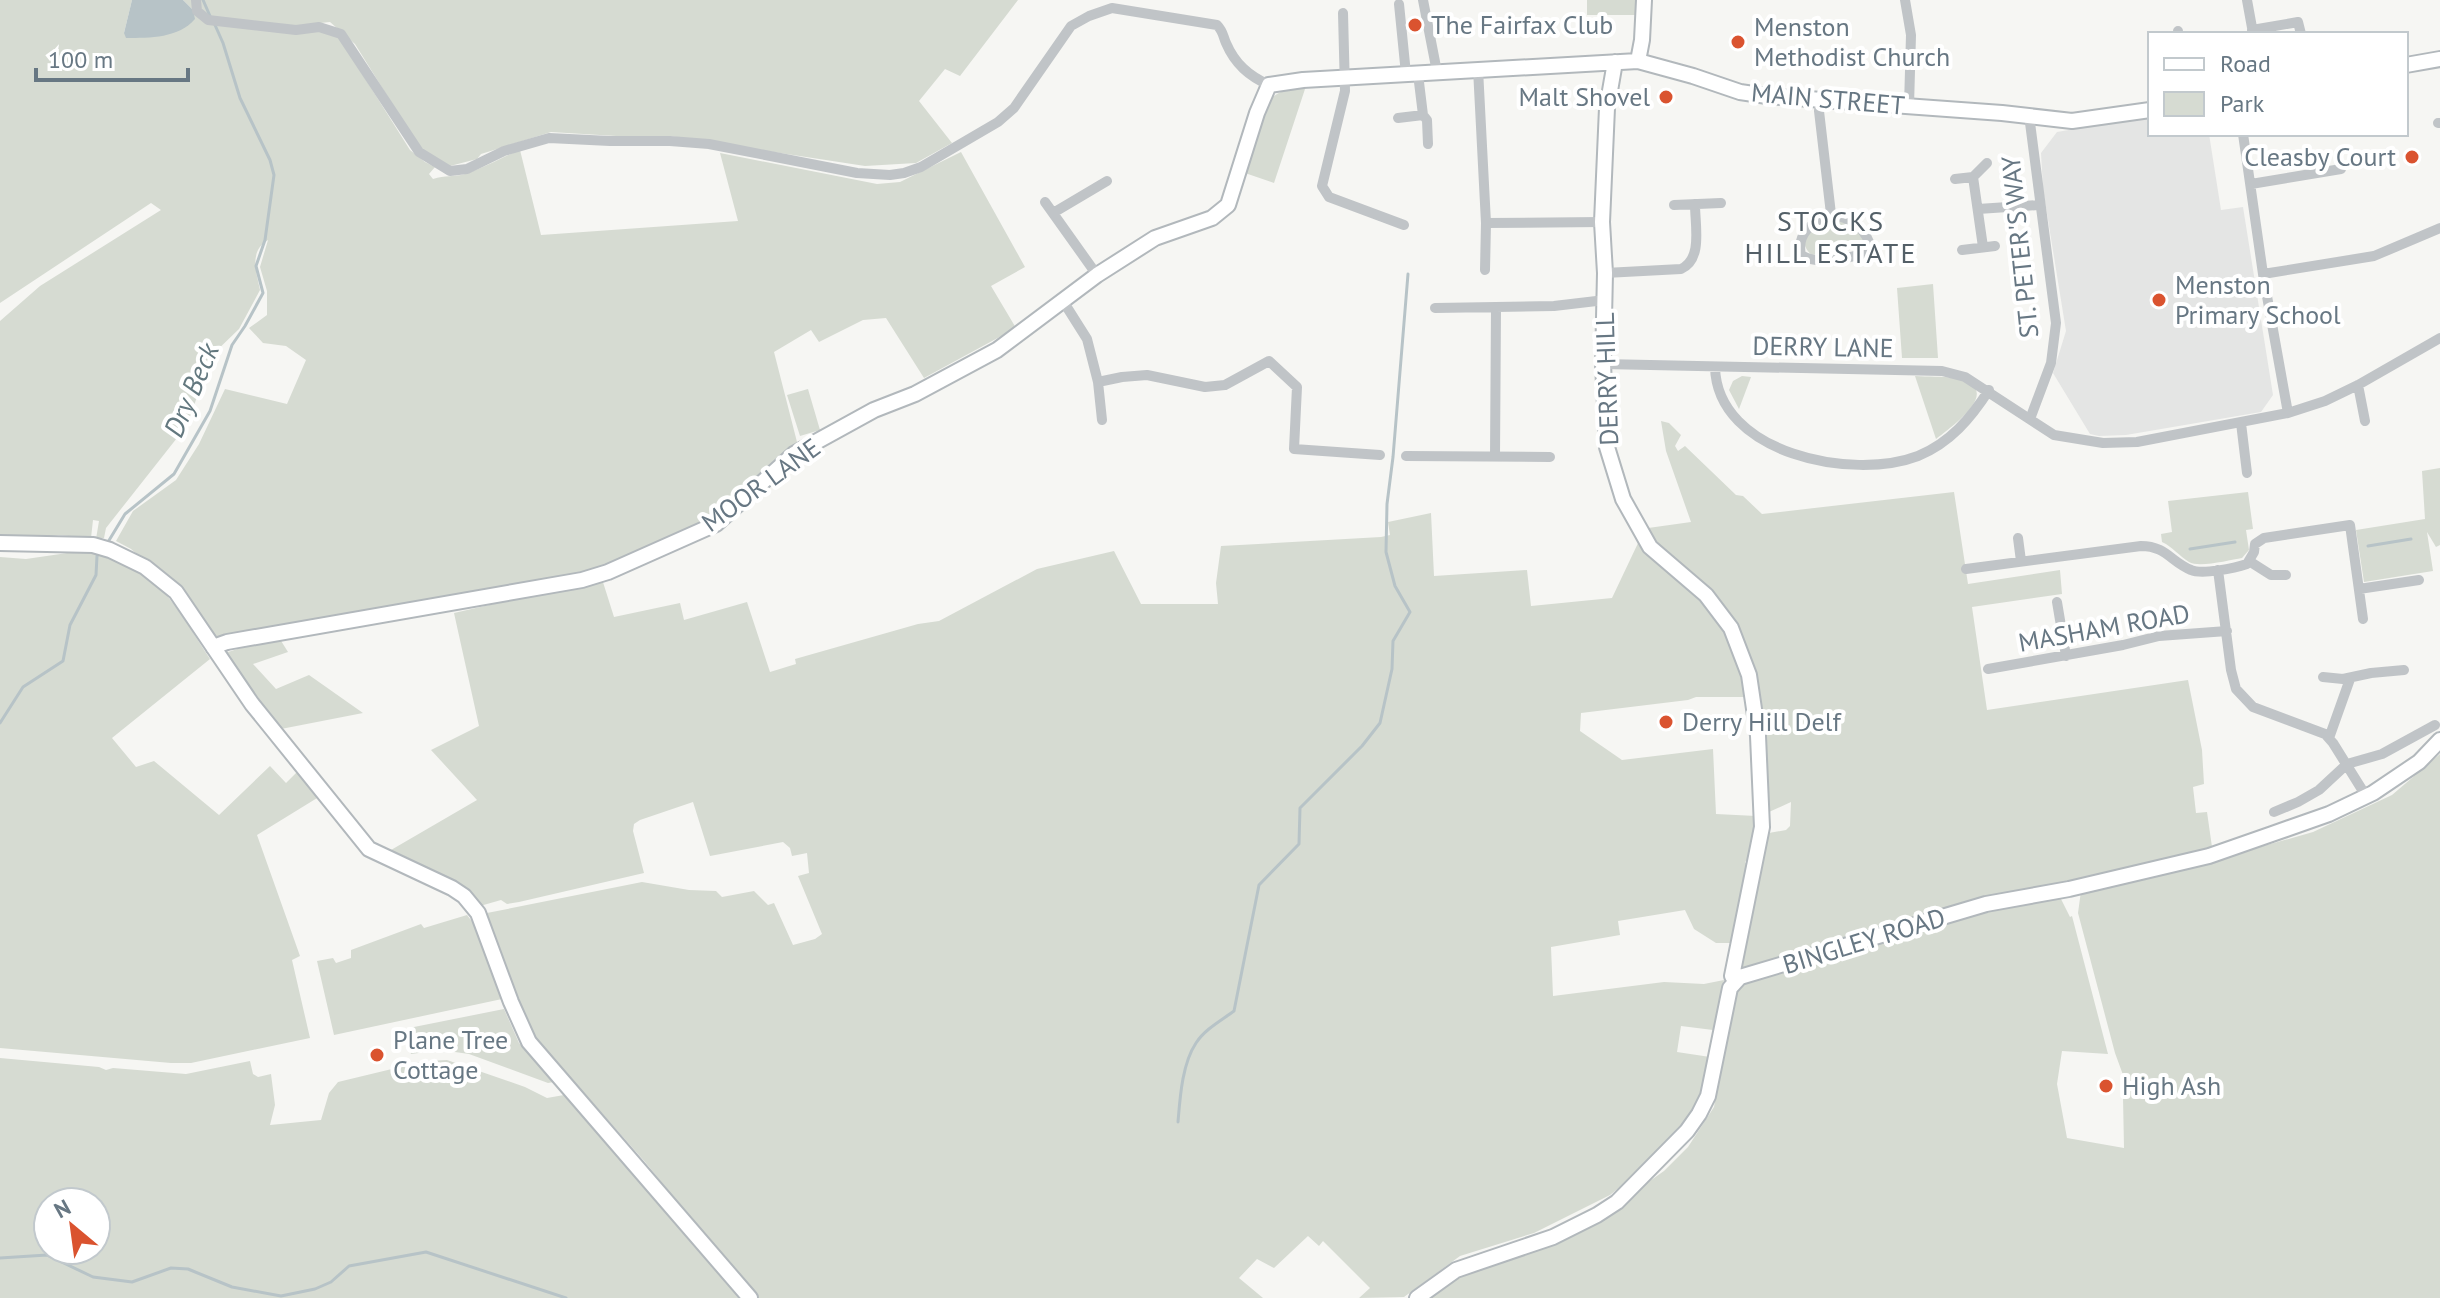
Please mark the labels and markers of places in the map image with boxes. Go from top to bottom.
place label: The Fairfax Club [1431,8,1613,41]
place label: Menston Methodist Church [1754,10,1950,73]
marker: The Fairfax Club [1406,16,1424,34]
marker: Menston Methodist Church [1729,33,1747,51]
place label: Malt Shovel [1518,80,1650,113]
marker: Malt Shovel [1657,88,1675,106]
place label: Cleasby Court [2244,140,2396,173]
marker: Cleasby Court [2403,148,2421,166]
place label: Menston Primary School [2175,268,2341,331]
marker: Menston Primary School [2150,291,2168,309]
place label: Derry Hill Delf [1682,705,1842,738]
marker: Derry Hill Delf [1657,713,1675,731]
place label: Plane Tree Cottage [393,1023,508,1086]
marker: Plane Tree Cottage [368,1046,386,1064]
place label: High Ash [2122,1069,2221,1102]
marker: High Ash [2097,1077,2115,1095]

